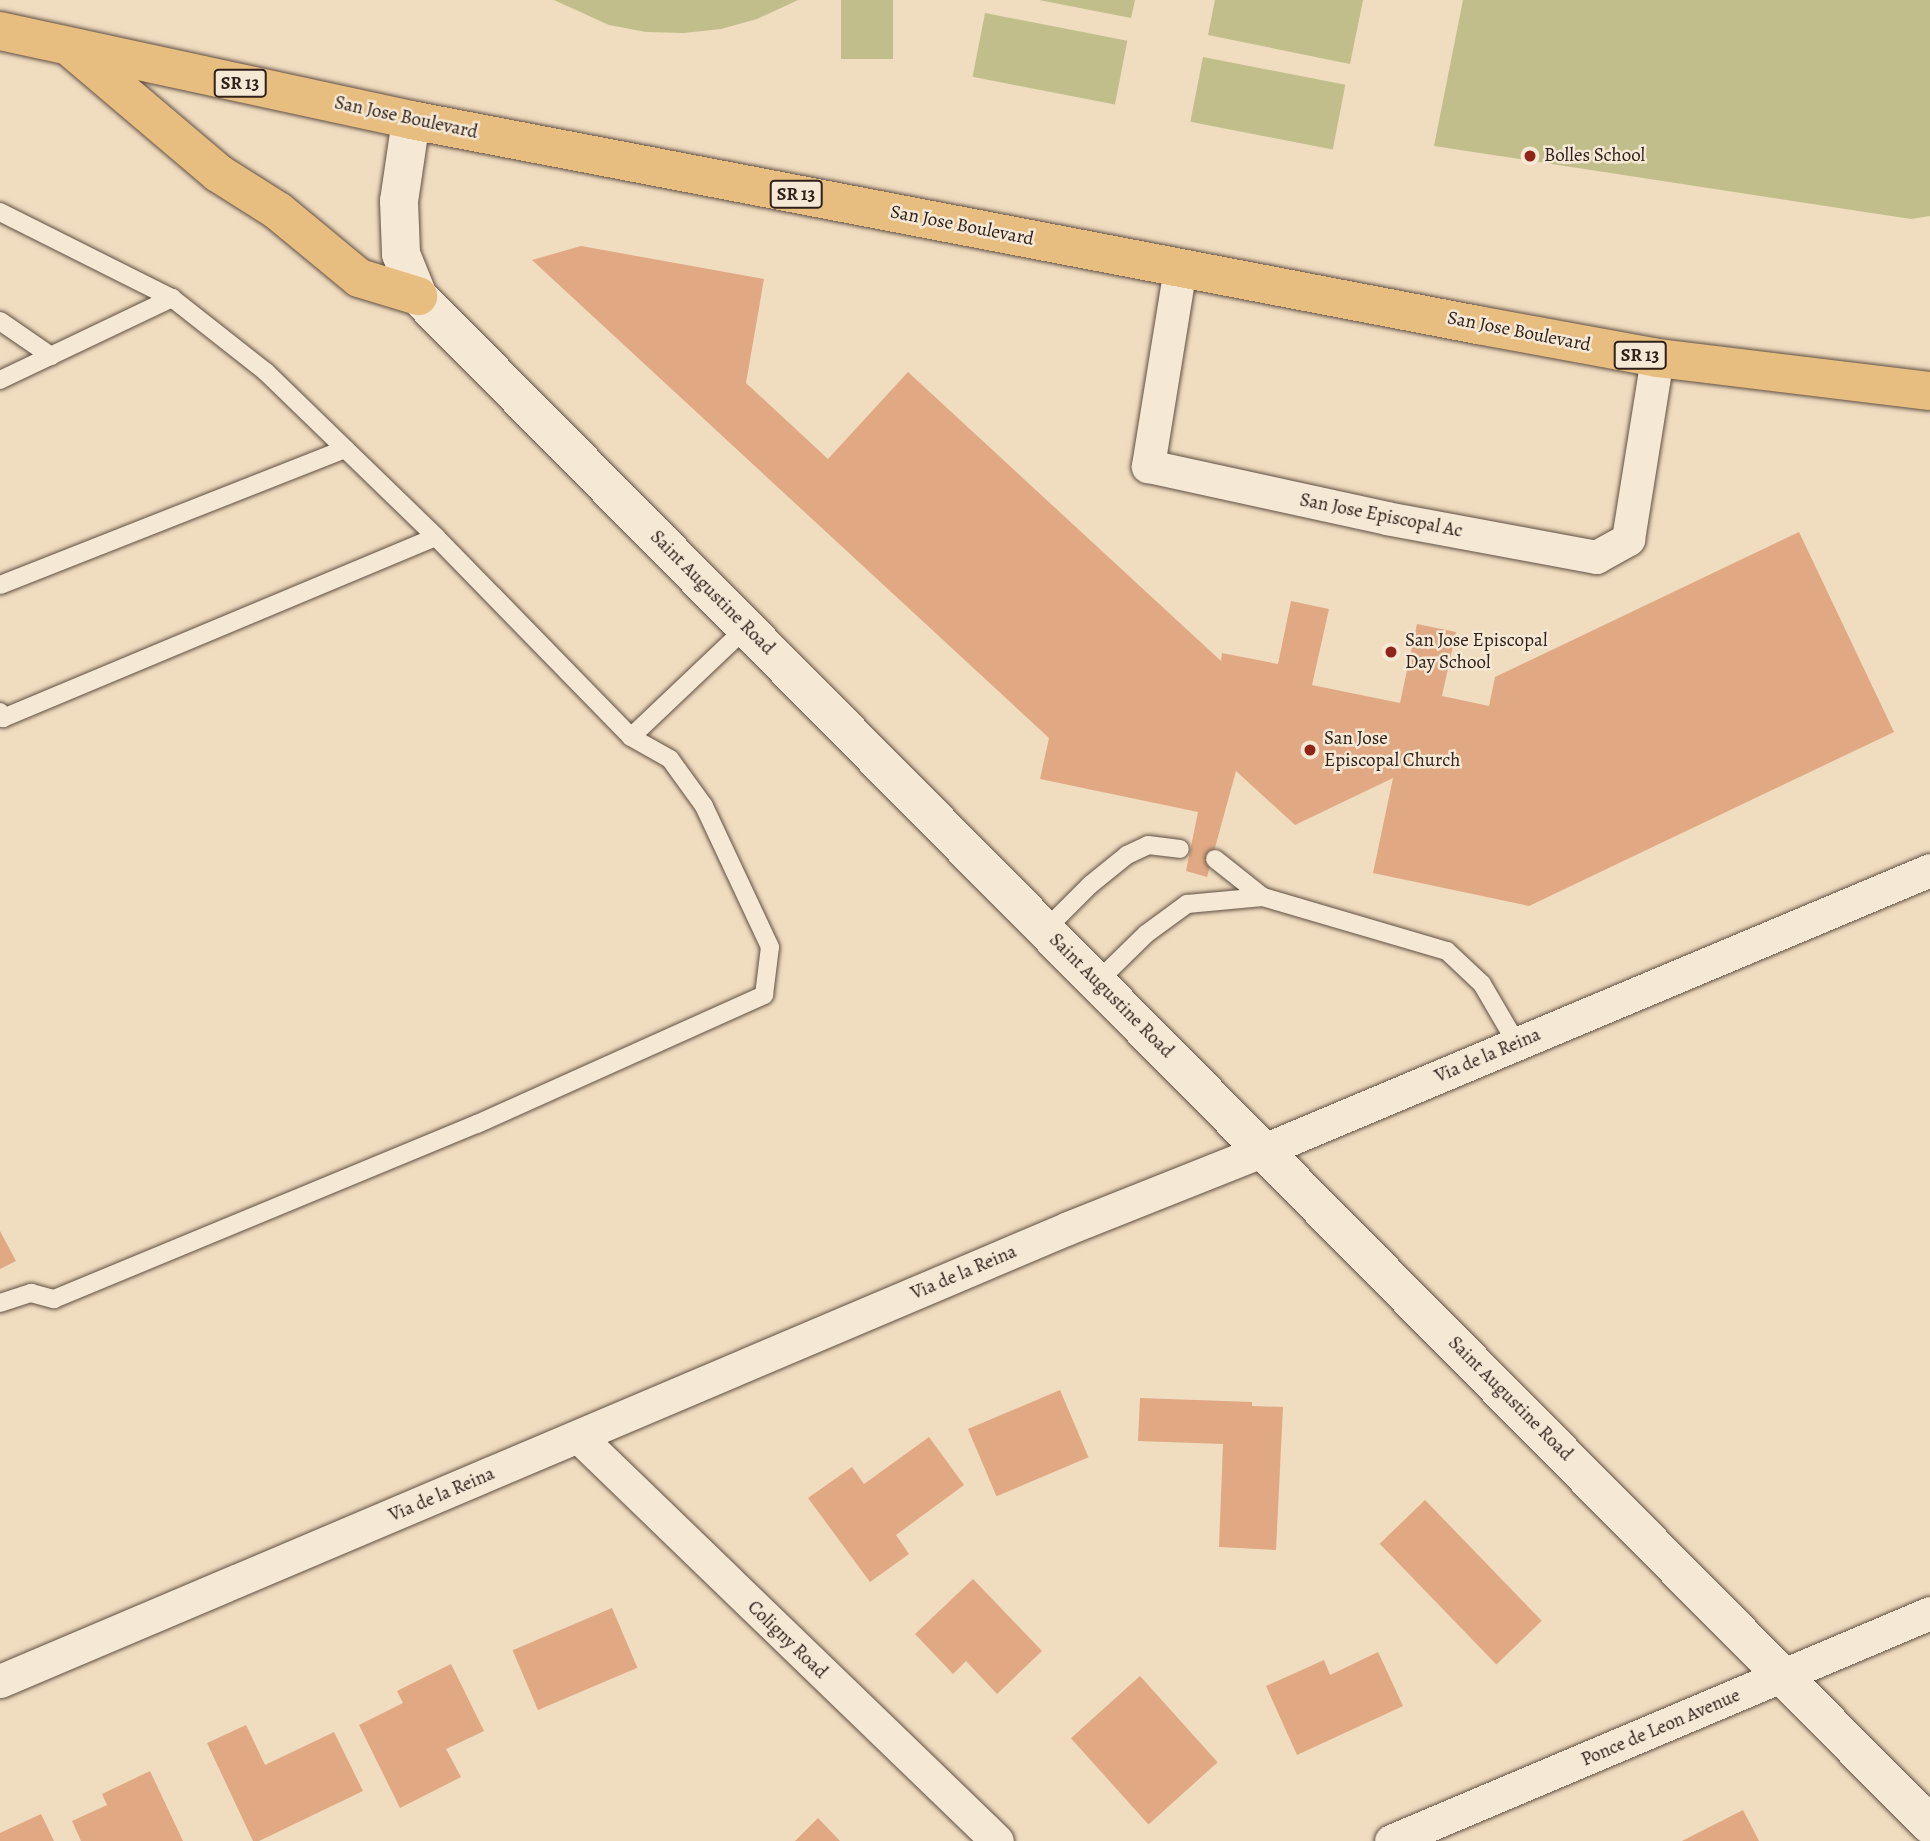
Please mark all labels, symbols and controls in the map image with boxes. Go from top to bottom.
road number: SR 13 [212,68,268,98]
street label: San Jose Boulevard [332,92,480,144]
place label: Bolles School [1544,145,1645,167]
marker: Bolles School [1522,148,1538,164]
road number: SR 13 [768,180,824,209]
street label: San Jose Boulevard [888,201,1036,251]
street label: San Jose Boulevard [1445,307,1593,357]
road number: SR 13 [1612,340,1668,370]
street label: San Jose Episcopal Ac [1298,489,1464,543]
street label: Saint Augustine Road [645,526,779,660]
place label: San Jose Episcopal Day School [1405,630,1548,674]
marker: San Jose Episcopal Day School [1383,644,1399,660]
place label: San Jose Episcopal Church [1324,728,1460,772]
marker: San Jose Episcopal Church [1302,742,1318,758]
street label: Saint Augustine Road [1044,929,1178,1063]
street label: Via de la Reina [1432,1023,1544,1089]
street label: Via de la Reina [908,1240,1020,1306]
street label: Saint Augustine Road [1443,1332,1577,1466]
street label: Via de la Reina [386,1462,498,1528]
street label: Coligny Road [742,1596,832,1684]
street label: Ponce de Leon Avenue [1578,1684,1744,1772]

